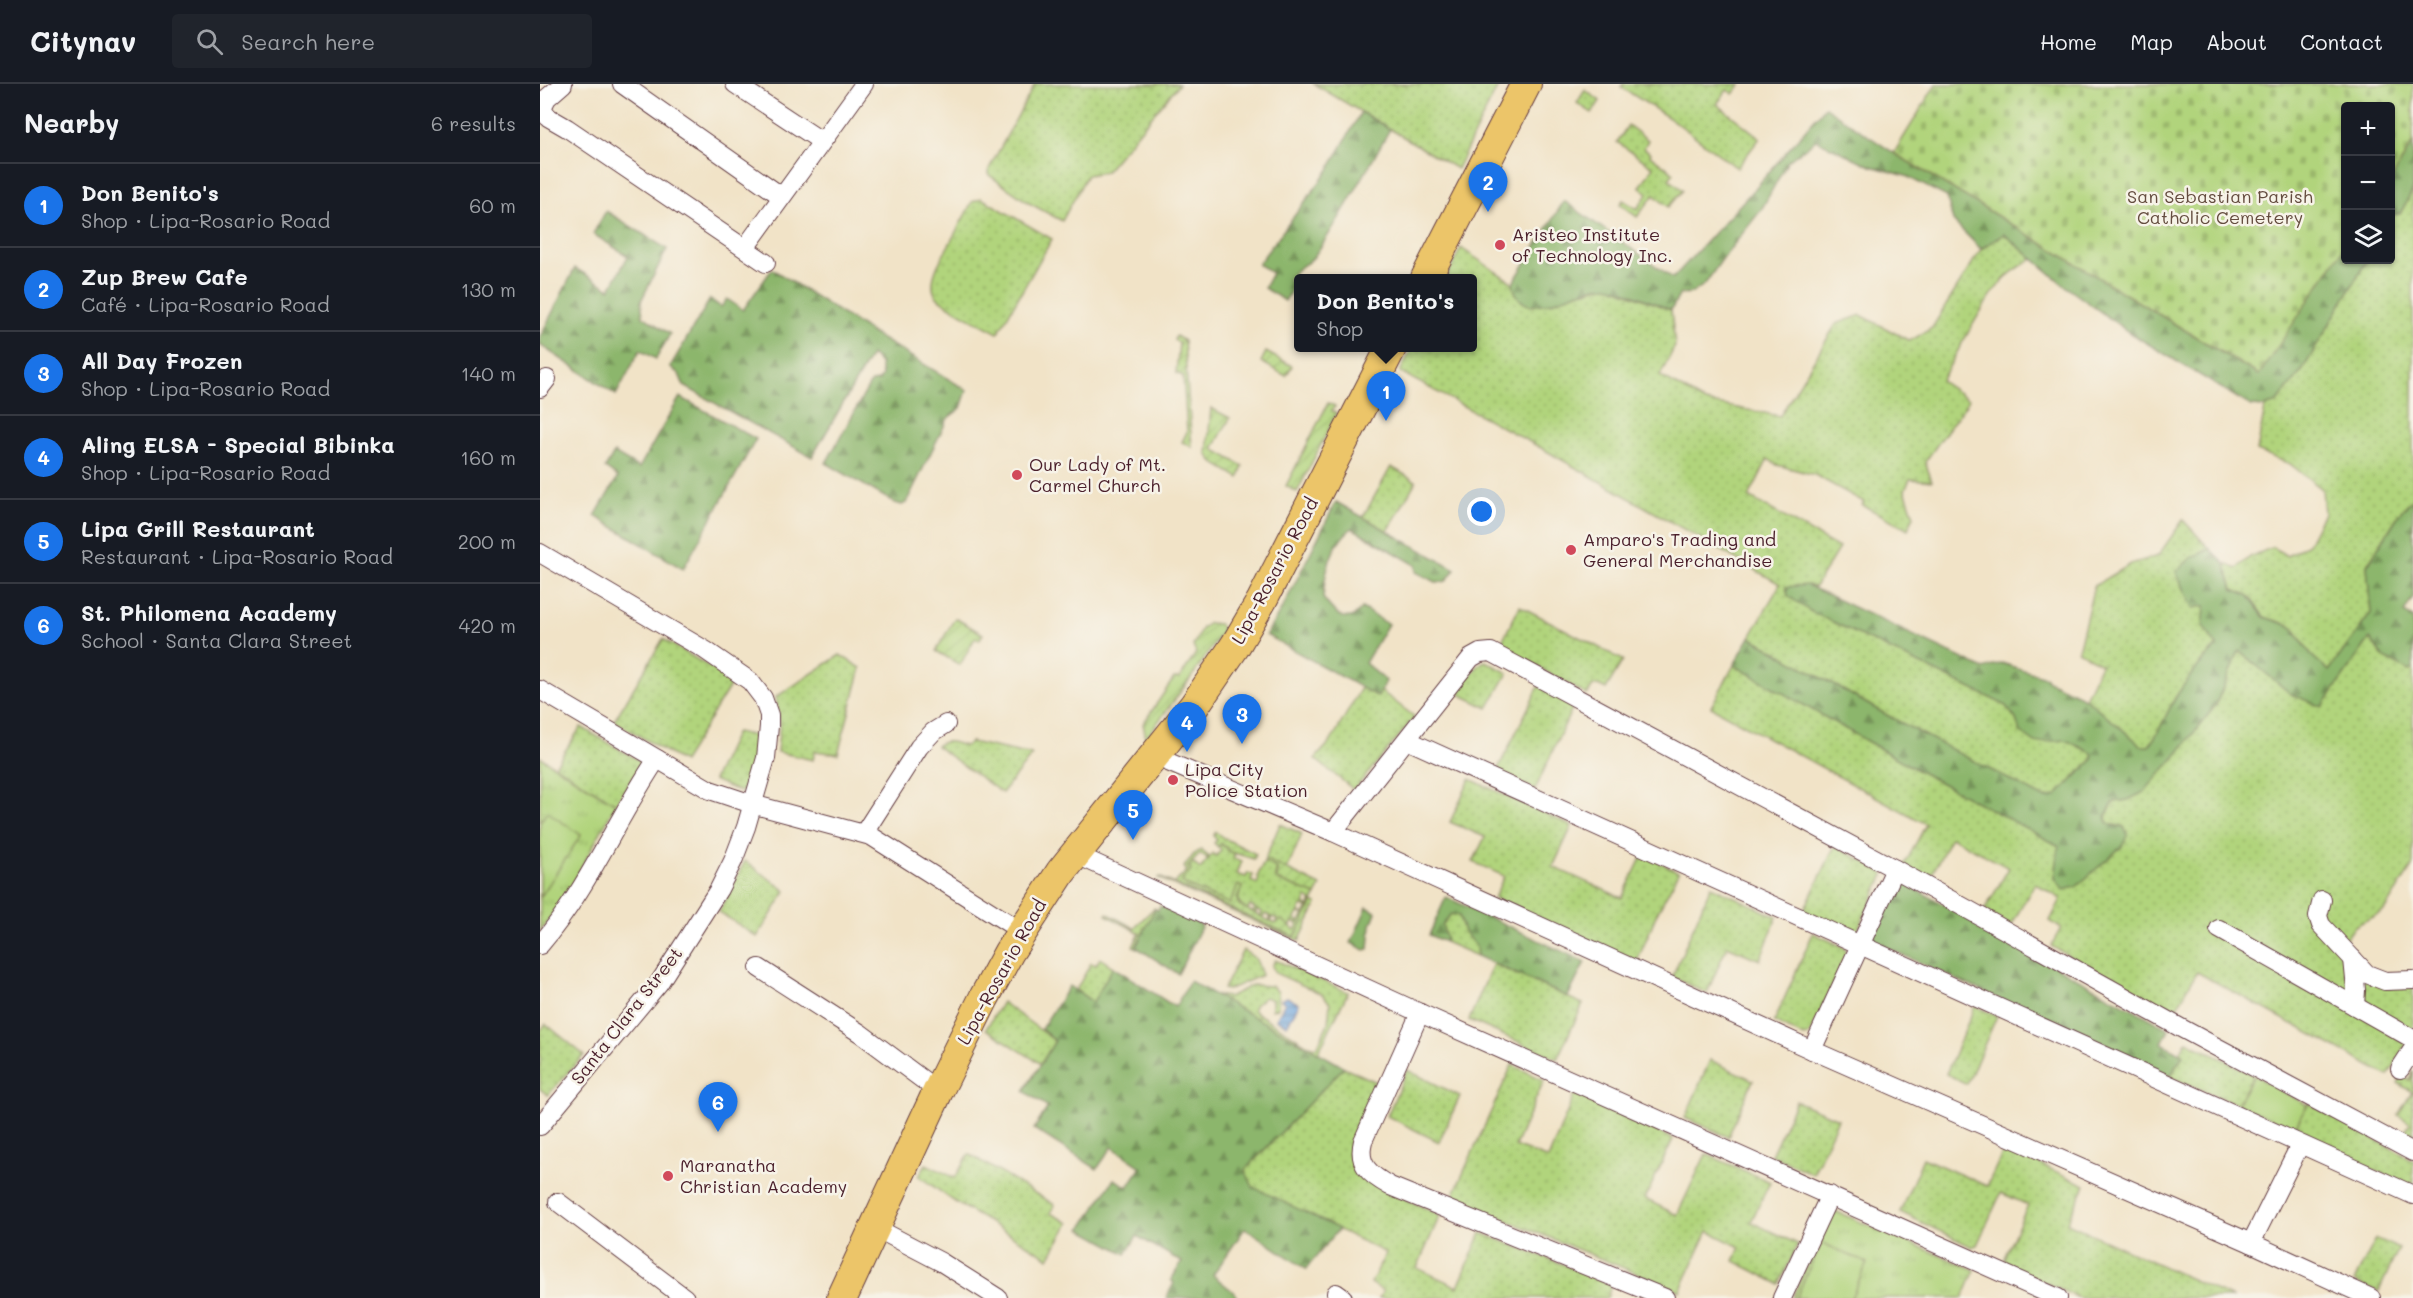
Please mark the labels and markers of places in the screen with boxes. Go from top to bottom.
pin: 2 [1468,162,1508,212]
place label: Aristeo Institute of Technology Inc. [1512,222,1673,267]
marker: Aristeo Institute of Technology Inc. [1493,238,1507,252]
pin: 1 [1366,372,1406,421]
place label: Our Lady of Mt. Carmel Church [1029,452,1166,497]
marker: Our Lady of Mt. Carmel Church [1010,468,1024,482]
place label: Amparo's Trading and General Merchandise [1583,527,1776,572]
marker: Amparo's Trading and General Merchandise [1564,543,1578,557]
pin: 3 [1222,694,1262,744]
pin: 4 [1168,702,1206,752]
place label: Lipa City Police Station [1185,757,1308,802]
marker: Lipa City Police Station [1166,773,1180,787]
pin: 5 [1114,790,1152,840]
pin: 6 [698,1082,738,1132]
place label: Maranatha Christian Academy [680,1153,847,1198]
marker: Maranatha Christian Academy [661,1169,675,1183]

